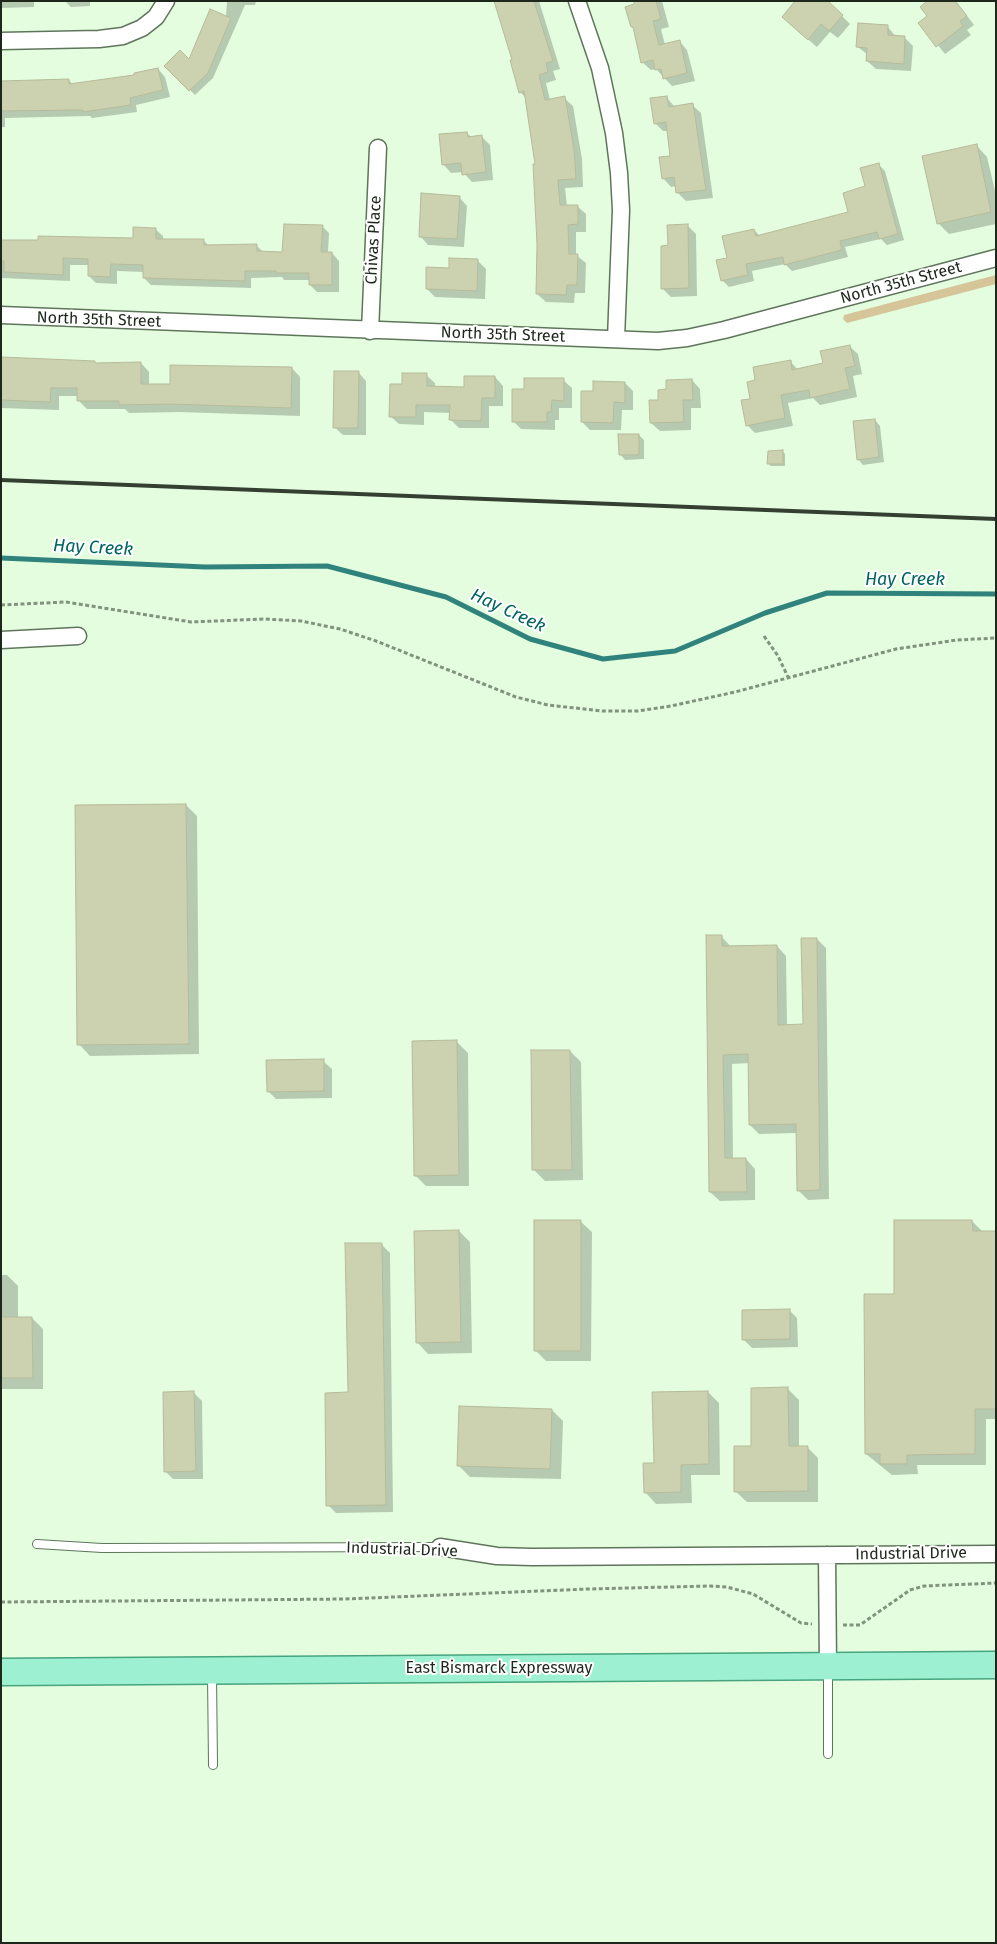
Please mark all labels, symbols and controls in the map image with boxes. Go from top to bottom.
street label: Chivas Place [362,195,386,285]
street label: North 35th Street [838,258,964,308]
street label: North 35th Street [36,308,162,332]
street label: North 35th Street [440,323,566,347]
water label: Hay Creek [52,535,134,561]
water label: Hay Creek [865,569,945,591]
water label: Hay Creek [467,584,549,638]
street label: Industrial Drive [346,1538,458,1562]
street label: Industrial Drive [855,1543,967,1565]
street label: East Bismarck Expressway [406,1659,592,1679]

